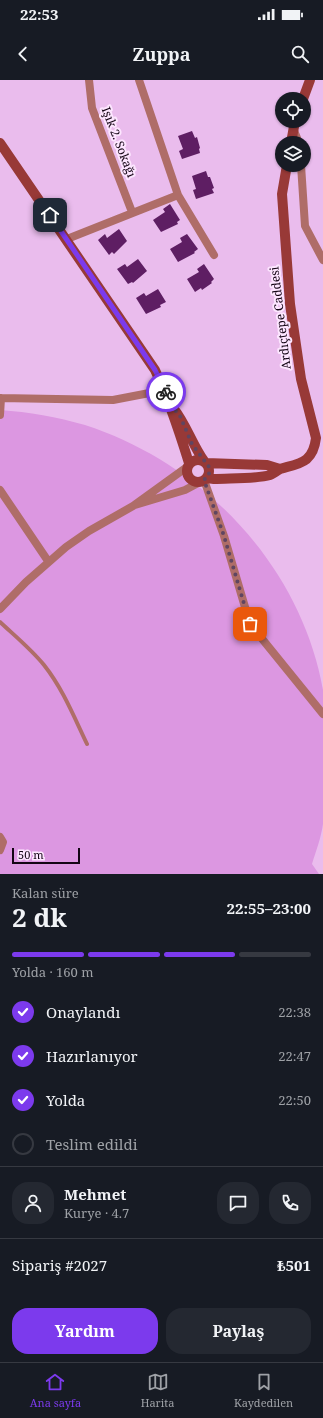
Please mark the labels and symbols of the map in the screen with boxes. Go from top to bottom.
street label: Işık 2. Sokağı [98,104,140,180]
pin [33,198,67,232]
street label: Ardıçtepe Caddesi [265,266,295,370]
courier [146,372,186,412]
pin [233,607,267,641]
scale bar [12,846,80,865]

